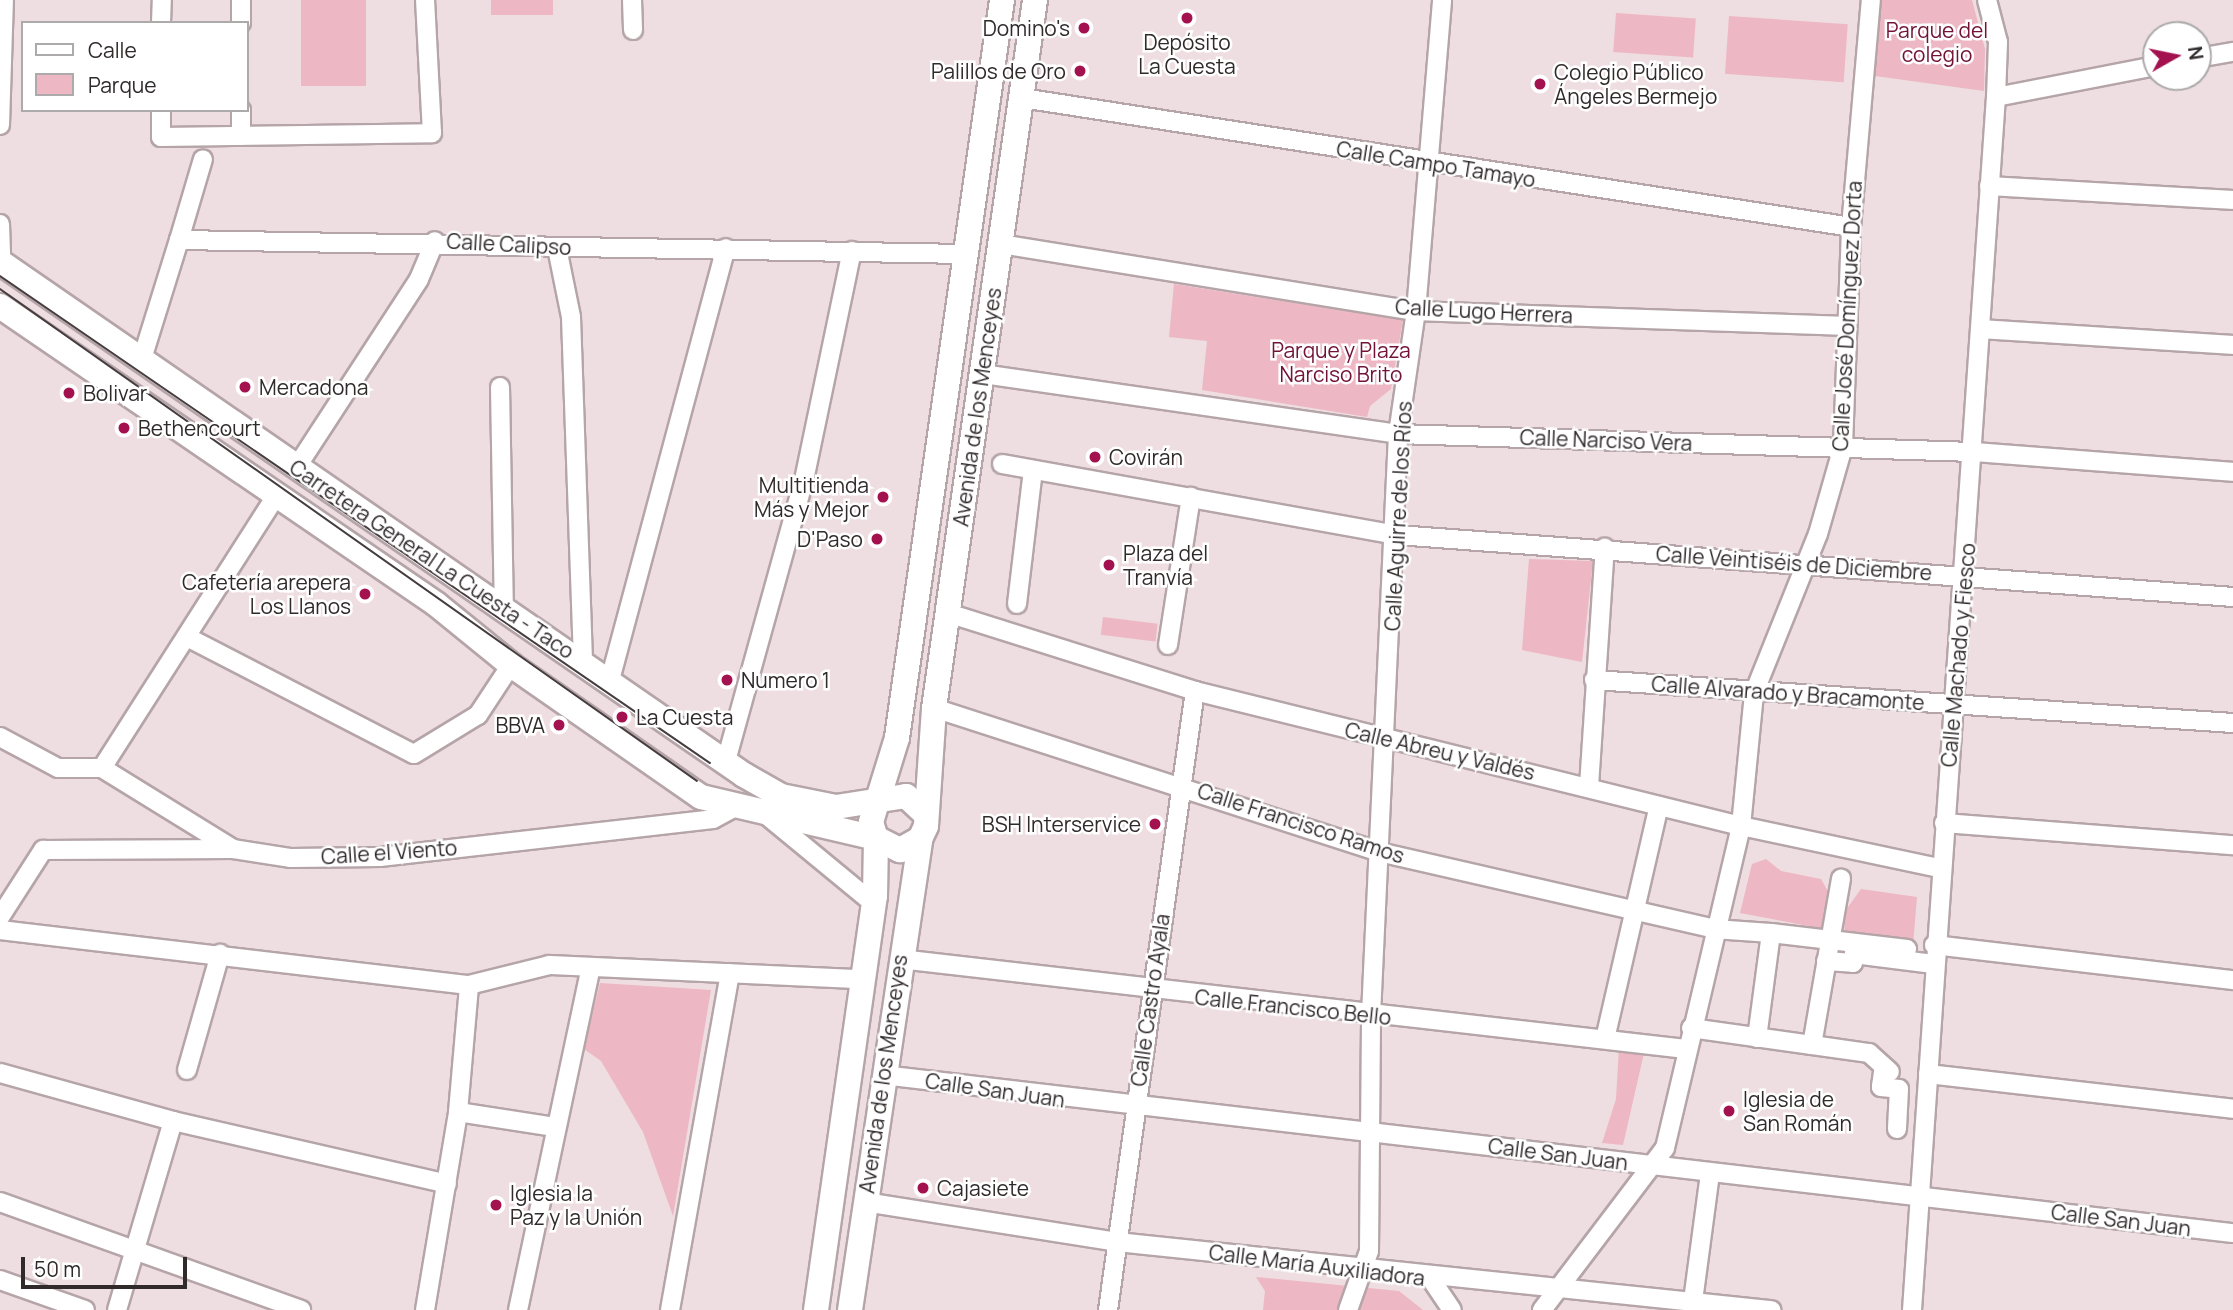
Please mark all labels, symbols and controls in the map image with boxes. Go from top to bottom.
marker: Depósito La Cuesta [1179,10,1195,26]
place label: Domino's [983,15,1070,41]
park label: Parque del colegio [1886,17,1988,67]
marker: Domino's [1076,20,1092,36]
legend [21,21,248,112]
north arrow [2142,21,2212,91]
place label: Depósito La Cuesta [1138,29,1236,79]
text: Calle [88,36,137,64]
text: N [2182,44,2210,62]
place label: Palillos de Oro [931,58,1066,84]
place label: Colegio Público Ángeles Bermejo [1554,59,1717,109]
marker: Palillos de Oro [1072,63,1088,79]
text: Parque [88,71,157,99]
marker: Colegio Público Ángeles Bermejo [1532,76,1548,92]
street label: Calle Campo Tamayo [1335,136,1537,192]
street label: Calle José Domínguez Dorta [1827,180,1867,452]
street label: Calle Calipso [446,228,572,260]
street label: Avenida de los Menceyes [948,286,1006,528]
street label: Calle Lugo Herrera [1395,294,1573,328]
park label: Parque y Plaza Narciso Brito [1271,337,1411,387]
place label: Mercadona [259,374,369,400]
marker: Mercadona [237,379,253,395]
place label: Bolivar [83,380,147,406]
marker: Bolivar [61,385,77,401]
street label: Calle Aguirre de los Ríos [1379,400,1417,632]
place label: Bethencourt [138,415,261,441]
marker: Bethencourt [116,420,132,436]
street label: Calle Narciso Vera [1519,424,1693,456]
place label: Covirán [1109,444,1183,470]
marker: Covirán [1087,449,1103,465]
street label: Carretera General La Cuesta - Taco [285,454,579,664]
place label: Multitienda Más y Mejor [754,472,869,522]
marker: Multitienda Más y Mejor [875,489,891,505]
place label: D'Paso [797,526,863,552]
marker: D'Paso [869,531,885,547]
place label: Plaza del Tranvía [1123,540,1208,590]
street label: Calle Veintiséis de Diciembre [1655,541,1933,585]
street label: Calle Machado y Fiesco [1936,542,1980,768]
marker: Plaza del Tranvía [1101,557,1117,573]
place label: Cafetería arepera Los Llanos [182,569,351,619]
marker: Cafetería arepera Los Llanos [357,586,373,602]
place label: Numero 1 [741,667,830,693]
street label: Calle Alvarado y Bracamonte [1651,671,1925,715]
marker: Numero 1 [719,672,735,688]
place label: La Cuesta [636,704,733,730]
marker: La Cuesta [614,709,630,725]
place label: BBVA [495,712,545,738]
marker: BBVA [551,717,567,733]
street label: Calle Abreu y Valdés [1342,717,1538,785]
street label: Calle Francisco Ramos [1194,778,1408,868]
place label: BSH Interservice [982,811,1141,837]
marker: BSH Interservice [1147,816,1163,832]
street label: Calle el Viento [320,835,458,869]
street label: Calle Castro Ayala [1125,912,1175,1088]
street label: Avenida de los Menceyes [854,953,912,1195]
street label: Calle Francisco Bello [1194,984,1392,1030]
street label: Calle San Juan [924,1068,1066,1112]
place label: Iglesia de San Román [1743,1086,1852,1136]
marker: Iglesia de San Román [1721,1103,1737,1119]
street label: Calle San Juan [1487,1133,1629,1175]
place label: Cajasiete [937,1175,1029,1201]
place label: Iglesia la Paz y la Unión [510,1180,642,1230]
marker: Cajasiete [915,1180,931,1196]
marker: Iglesia la Paz y la Unión [488,1197,504,1213]
street label: Calle San Juan [2050,1199,2192,1241]
street label: Calle María Auxiliadora [1208,1239,1426,1291]
scale bar [24,1244,191,1288]
text: 50 m [34,1255,81,1283]

